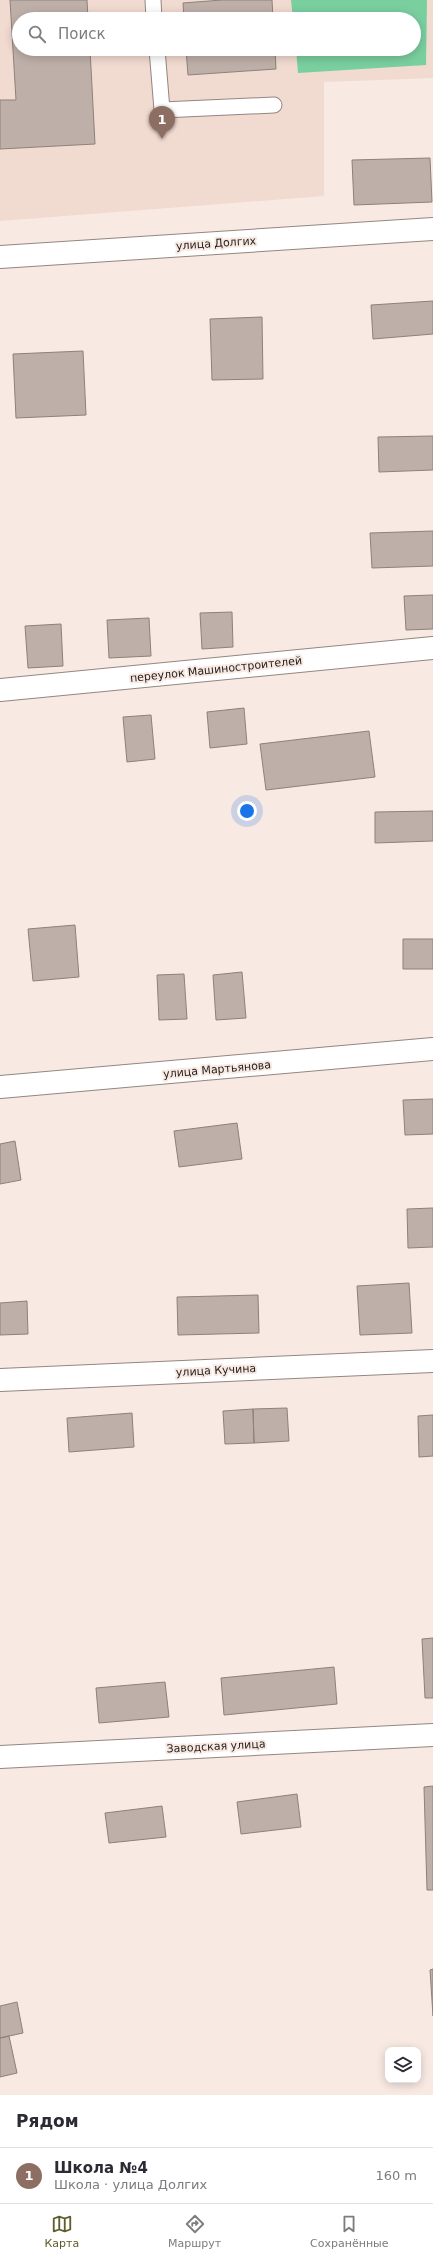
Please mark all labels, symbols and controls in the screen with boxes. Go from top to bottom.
search box [12,12,421,56]
icon: search [26,23,48,45]
text: Поиск [58,25,106,43]
pin: 1 [149,106,175,139]
street label: улица Долгих [176,234,257,253]
street label: переулок Машиностроителей [129,654,303,685]
your location [237,801,257,821]
street label: улица Мартьянова [163,1058,272,1081]
street label: улица Кучина [176,1362,256,1379]
street label: Заводская улица [166,1737,266,1756]
map controls [385,2047,421,2083]
button: layers [385,2047,421,2083]
text: Рядом [16,2111,79,2131]
text: Школа №4 [54,2159,148,2177]
text: 1 [24,2168,34,2183]
text: 160 m [375,2168,417,2183]
text: Школа · улица Долгих [54,2177,207,2192]
tab: Карта [44,2213,79,2250]
tab: Маршрут [168,2213,221,2250]
tab: Сохранённые [310,2213,389,2250]

